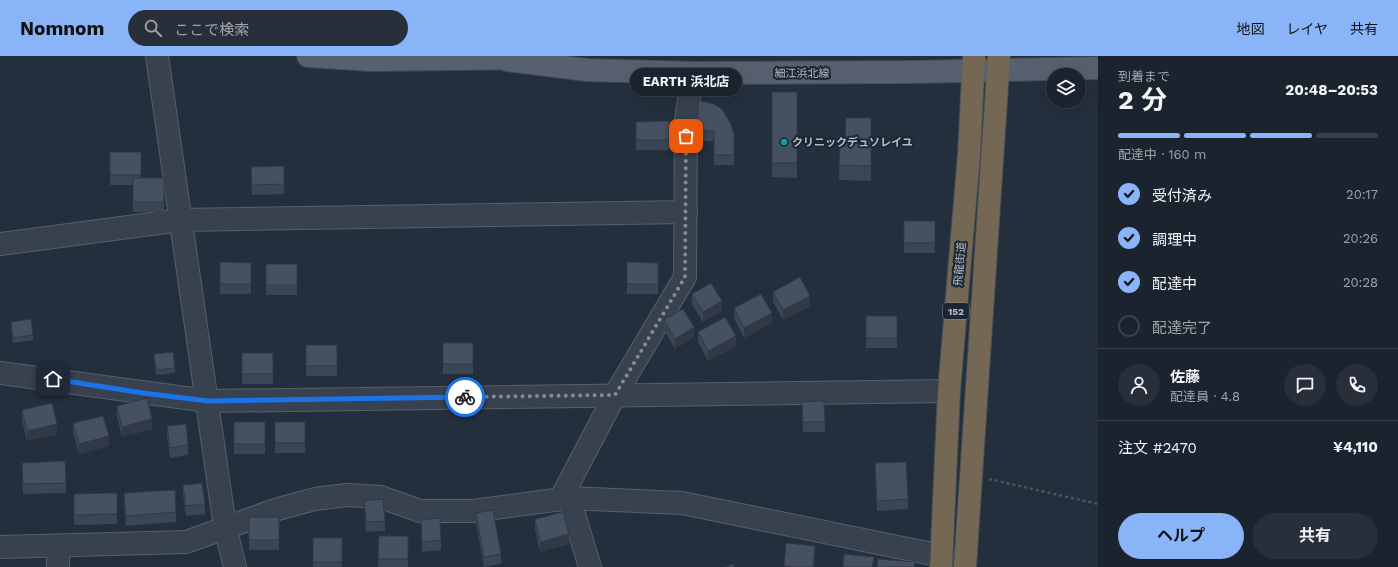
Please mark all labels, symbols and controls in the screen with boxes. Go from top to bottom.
search box [128,10,408,46]
text: Nomnom [20,17,104,40]
icon: search [142,17,164,39]
text: ここで検索 [174,21,249,39]
text: 地図 [1236,21,1264,37]
text: レイヤ [1286,21,1328,37]
text: 共有 [1350,21,1378,37]
street label: 細江浜北線 [775,67,830,80]
callout: EARTH 浜北店 [630,68,742,96]
map controls [1046,68,1086,108]
button: layers [1046,68,1086,108]
text: 到着まで [1118,69,1170,84]
text: EARTH 浜北店 [643,74,729,89]
text: 20:48–20:53 [1285,81,1378,99]
text: 2 分 [1118,85,1167,115]
pin [669,119,703,153]
icon: bag [675,125,697,147]
place label: クリニックデュソレイユ [792,136,913,149]
marker: クリニックデュソレイユ [779,137,789,147]
text: 配達中 · 160 m [1118,147,1206,162]
icon: check [1118,183,1140,205]
text: 受付済み [1152,187,1212,205]
text: 20:17 [1346,187,1378,202]
icon: check [1118,227,1140,249]
text: 調理中 [1152,231,1197,249]
text: 20:26 [1343,231,1378,246]
street label: 飛龍街道 [952,242,968,286]
icon: check [1118,271,1140,293]
text: 配達中 [1152,275,1197,293]
text: 20:28 [1343,275,1378,290]
road number: 152 [943,303,969,319]
text: 配達完了 [1152,319,1212,337]
pin [36,362,70,396]
button: person [1118,364,1160,406]
button: chat [1284,364,1326,406]
button: phone [1336,364,1378,406]
icon: home [42,368,64,390]
text: 佐藤 [1170,368,1200,386]
courier [445,377,485,417]
icon: bike [454,386,476,408]
text: 配達員 · 4.8 [1170,389,1240,404]
text: ¥4,110 [1333,438,1378,456]
text: 注文 #2470 [1118,439,1197,457]
button: ヘルプ [1118,513,1244,559]
button: 共有 [1252,513,1378,559]

